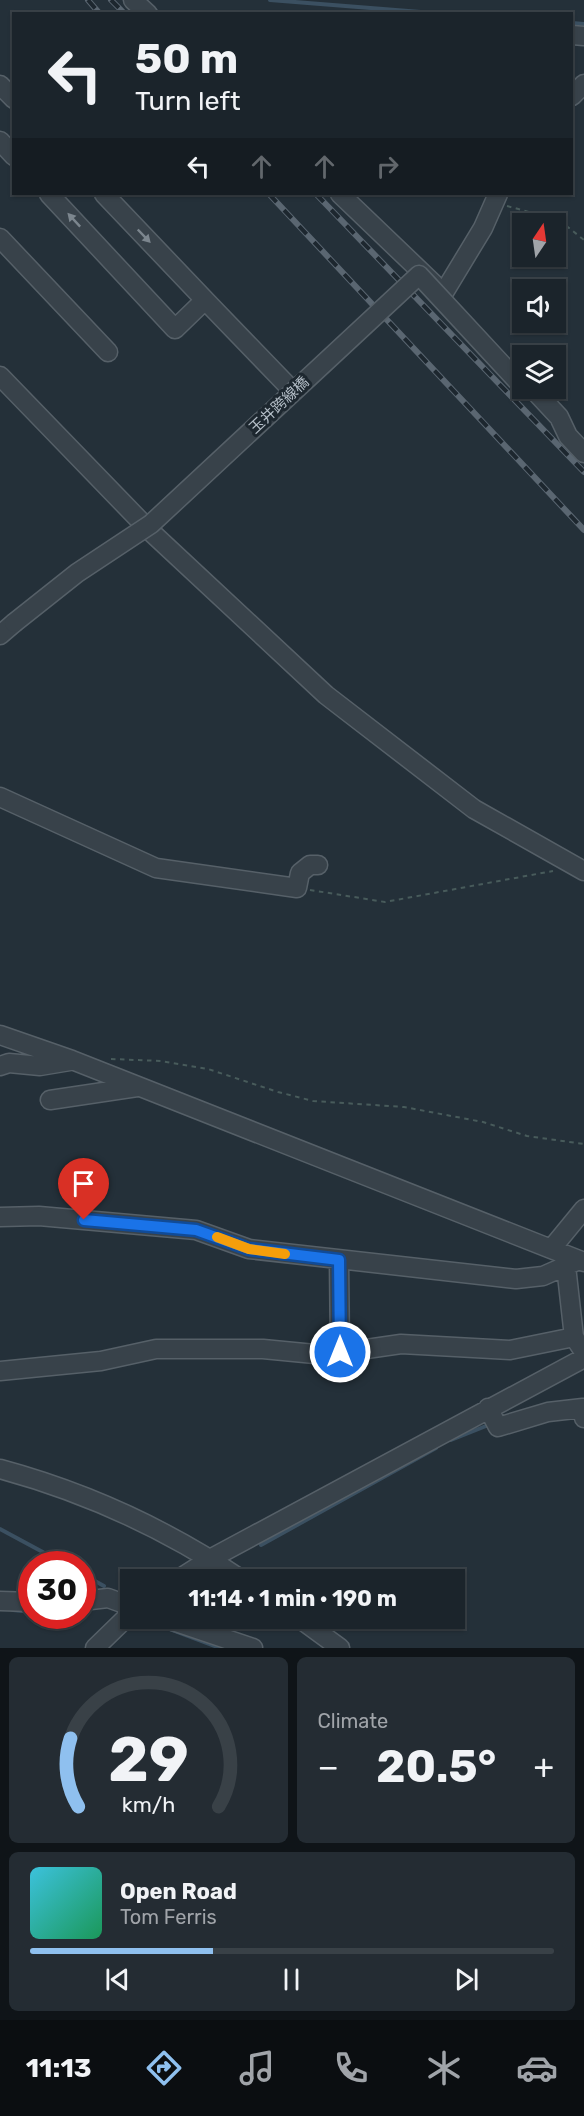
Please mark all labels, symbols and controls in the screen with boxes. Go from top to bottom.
text: 50 m [135,34,238,84]
icon: left [36,36,114,114]
text: Turn left [135,85,240,117]
icon: left [182,150,215,183]
icon: ahead [245,150,278,183]
icon: ahead [308,150,341,183]
icon: right [371,150,404,183]
one-way arrow [67,213,81,227]
north arrow [512,213,566,267]
map controls [512,213,566,399]
one-way arrow [137,228,151,242]
button: sound [512,279,566,333]
button: layers [512,345,566,399]
street label: 玉井跨線橋 [245,373,313,437]
pin [58,1158,109,1220]
icon: arrive [67,1167,100,1200]
position arrow [308,1320,372,1384]
speed limit sign: 30 [18,1551,96,1629]
text: 11:14 · 1 min · 190 m [188,1585,397,1612]
text: Climate [318,1709,388,1733]
text: 29 [108,1723,189,1797]
text: 20.5° [376,1740,496,1793]
text: − [318,1747,339,1786]
text: + [533,1747,554,1786]
text: km/h [121,1792,175,1817]
text: Open Road [120,1878,237,1905]
text: Tom Ferris [120,1905,217,1929]
icon: previous [101,1963,134,1996]
icon: pause [275,1963,308,1996]
icon: next [450,1963,483,1996]
icon: directions [143,2047,185,2089]
icon: music [236,2047,278,2089]
icon: phone [330,2047,372,2089]
icon: climate [423,2047,465,2089]
icon: car [516,2047,558,2089]
text: 11:13 [26,2052,92,2084]

